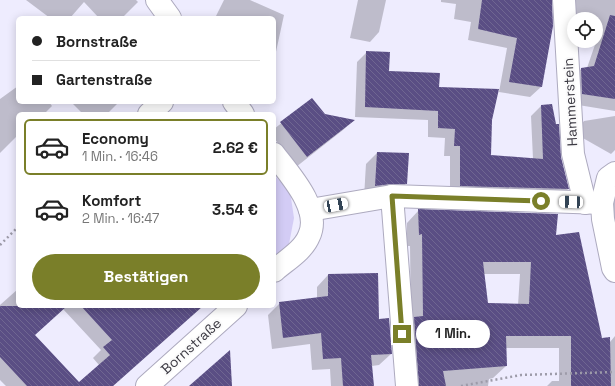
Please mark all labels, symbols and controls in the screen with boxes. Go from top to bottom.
map controls [567,12,603,48]
button: locate [567,12,603,48]
text: Bornstraße [56,32,138,51]
street label: Hammerstein [559,57,581,147]
text: Gartenstraße [56,70,152,89]
icon: car [34,129,70,165]
text: Economy [82,129,149,148]
text: 2.62 € [213,138,258,157]
text: 1 Min. · 16:46 [82,148,158,165]
icon: car [34,191,70,227]
text: Komfort [82,191,141,210]
route start [532,192,550,210]
car [559,196,583,208]
car [323,197,349,213]
text: 3.54 € [212,200,258,219]
text: 2 Min. · 16:47 [82,210,159,227]
button: Bestätigen [32,254,260,300]
street label: Bornstraße [157,314,225,378]
callout: 1 Min. [416,320,490,348]
route end [393,325,411,343]
text: 1 Min. [435,325,471,342]

